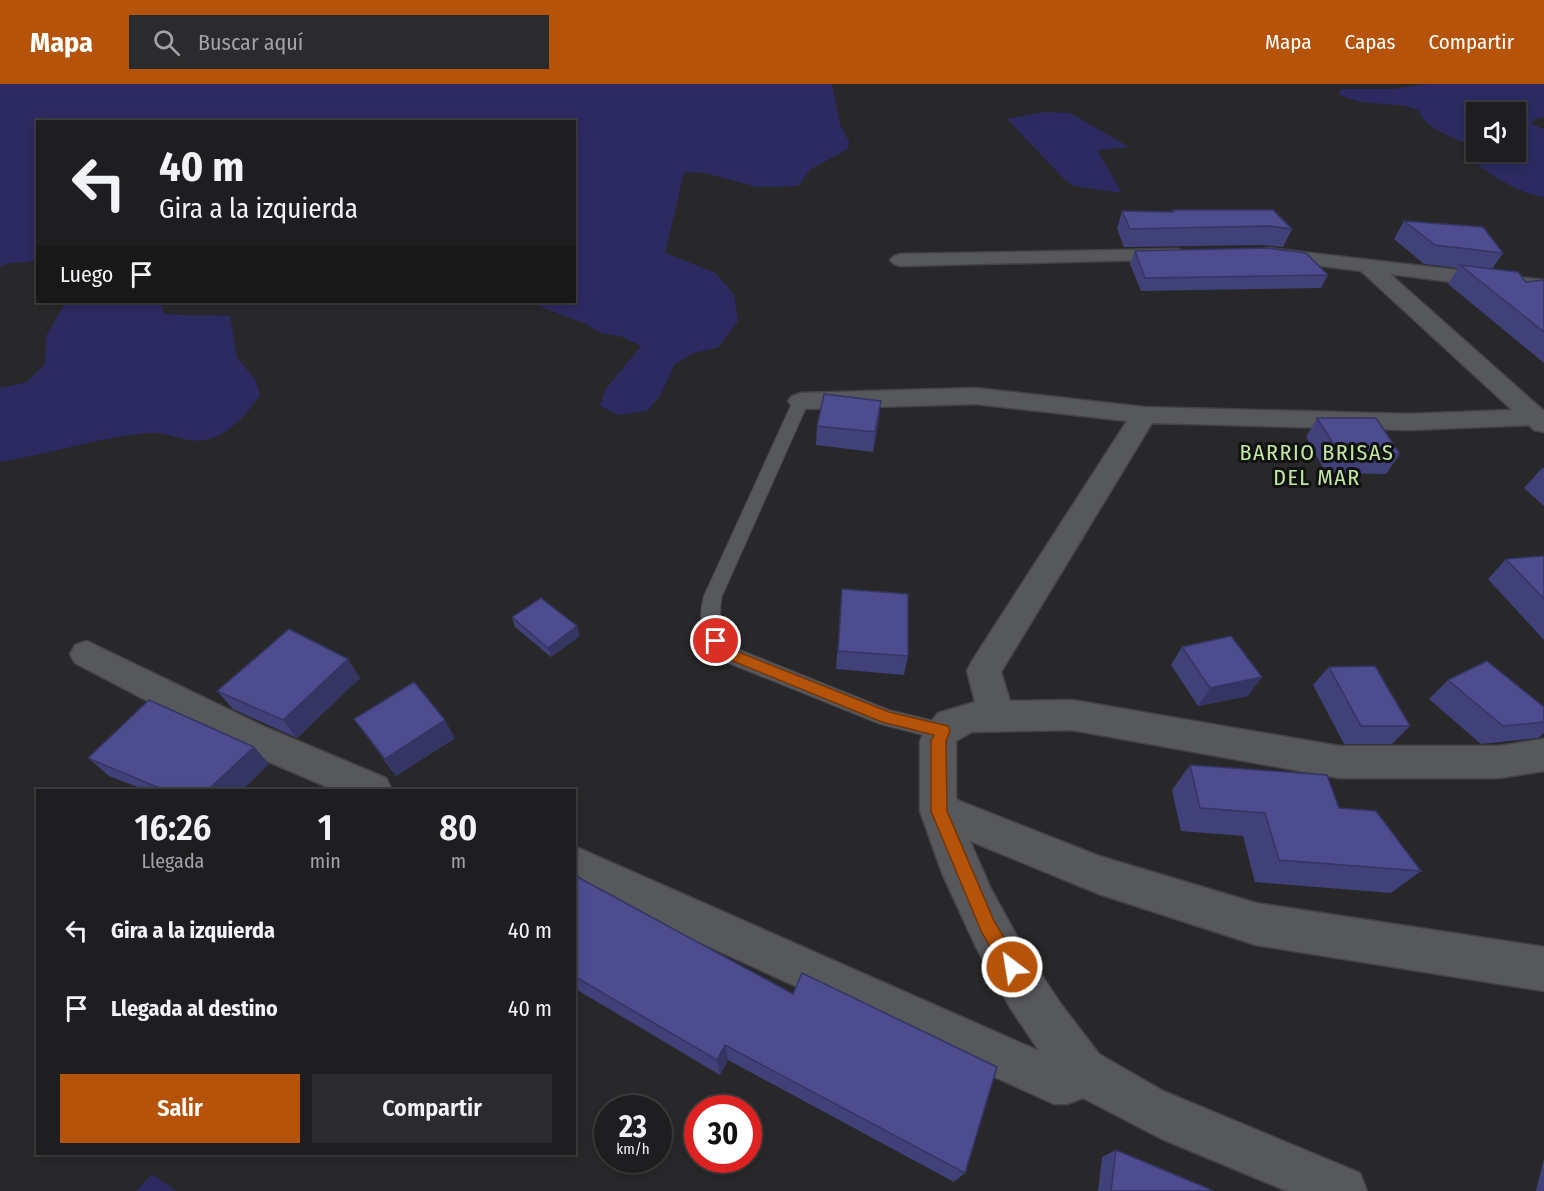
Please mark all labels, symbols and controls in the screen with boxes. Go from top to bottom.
search box [129,15,549,69]
text: Mapa [30,26,93,59]
icon: search [150,26,183,59]
text: Buscar aquí [198,29,303,56]
text: Mapa [1265,29,1312,55]
text: Capas [1345,29,1395,55]
text: Compartir [1428,29,1514,55]
map controls [1466,102,1526,162]
button: sound [1466,102,1526,162]
text: 40 m [159,142,244,192]
icon: left [60,144,138,222]
text: Gira a la izquierda [159,193,358,225]
icon: arrive [125,258,158,291]
text: Luego [60,261,113,288]
district label: BARRIO BRISAS DEL MAR [1240,439,1394,491]
pin [690,615,741,666]
icon: arrive [699,624,732,657]
text: 16:26 [135,806,211,850]
text: 1 [318,806,333,850]
text: 80 [439,806,478,850]
text: Llegada [141,849,204,873]
text: min [310,849,341,873]
text: m [451,849,466,873]
icon: left [60,914,93,947]
text: Gira a la izquierda [111,917,275,944]
text: 40 m [508,917,552,944]
position arrow [980,935,1044,999]
icon: arrive [60,992,93,1025]
text: Llegada al destino [111,995,278,1022]
text: 40 m [508,995,552,1022]
button: Salir [60,1074,300,1143]
button: Compartir [312,1074,552,1143]
speed limit sign: 30 [684,1095,762,1173]
text: 23 [619,1109,647,1145]
text: km/h [616,1140,650,1158]

